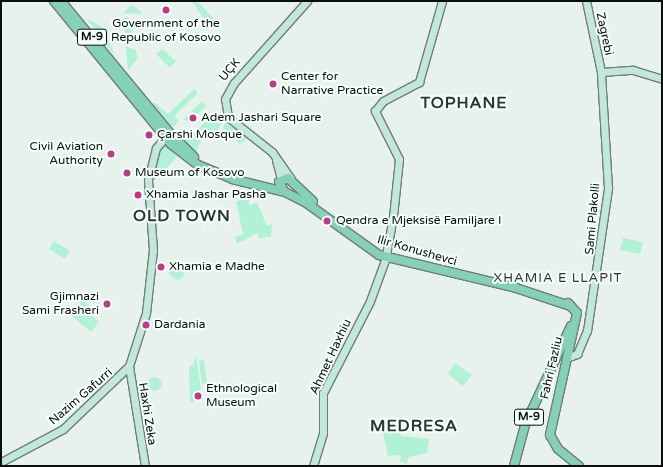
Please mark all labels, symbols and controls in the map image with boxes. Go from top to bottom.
marker: Government of the Republic of Kosovo [161,5,171,15]
street label: Zagrebi [592,11,616,57]
place label: Government of the Republic of Kosovo [111,17,221,45]
road number: M-9 [76,28,108,46]
street label: UÇK [216,56,244,84]
place label: Center for Narrative Practice [281,70,383,98]
marker: Center for Narrative Practice [268,79,278,89]
district label: TOPHANE [420,93,508,113]
place label: Adem Jashari Square [201,111,321,125]
marker: Adem Jashari Square [188,113,198,123]
place label: Çarshi Mosque [157,128,242,142]
marker: Çarshi Mosque [144,130,154,140]
place label: Civil Aviation Authority [30,140,103,168]
marker: Civil Aviation Authority [106,149,116,159]
place label: Museum of Kosovo [135,166,245,180]
marker: Museum of Kosovo [122,168,132,178]
street label: Sami Plakolli [583,183,603,255]
place label: Xhamia Jashar Pasha [146,188,266,202]
marker: Xhamia Jashar Pasha [133,190,143,200]
district label: OLD TOWN [133,206,231,226]
place label: Qendra e Mjeksisë Familjare I [336,214,501,228]
marker: Qendra e Mjeksisë Familjare I [321,215,333,227]
street label: Ilir Konushevci [375,233,459,269]
place label: Xhamia e Madhe [169,260,265,274]
marker: Xhamia e Madhe [156,262,166,272]
district label: XHAMIA E LLAPIT [493,270,623,286]
place label: Gjimnazi Sami Frasheri [22,290,99,318]
marker: Gjimnazi Sami Frasheri [102,299,112,309]
street label: Ahmet Haxhiu [307,317,355,397]
place label: Dardania [154,318,205,332]
marker: Dardania [141,320,151,330]
street label: Fahri Fazliu [538,335,566,401]
street label: Nazim Gafurri [46,366,116,428]
street label: Haxhi Zeka [135,382,159,446]
place label: Ethnological Museum [206,382,277,410]
marker: Ethnological Museum [193,391,203,401]
road number: M-9 [513,408,545,426]
district label: MEDRESA [370,416,458,436]

